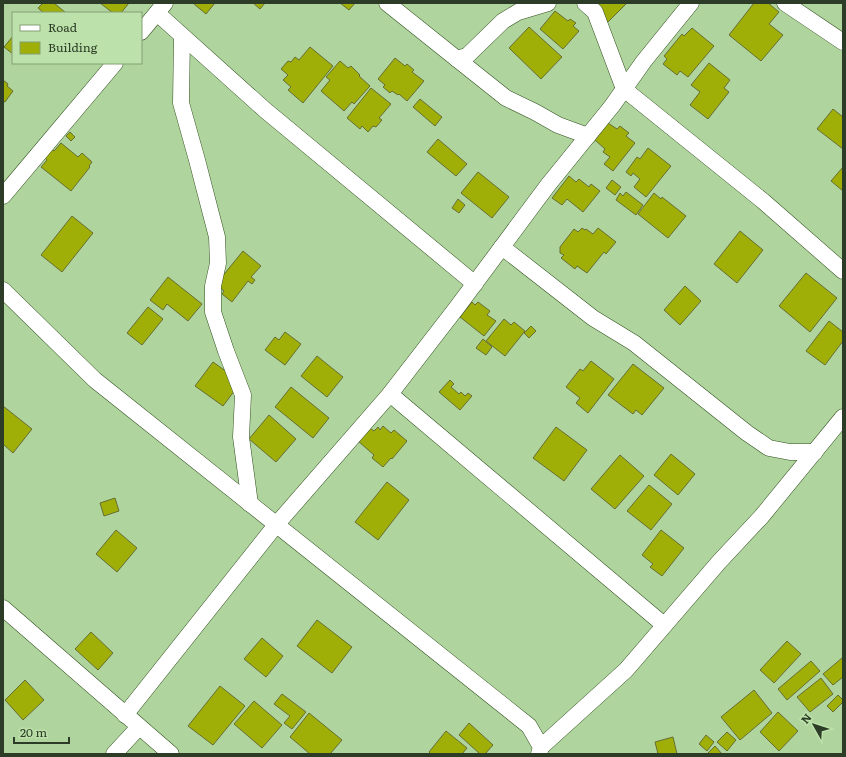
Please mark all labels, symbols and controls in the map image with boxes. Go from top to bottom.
legend [12,12,142,64]
text: Road [48,18,78,36]
text: Building [48,38,98,56]
north arrow [794,705,834,745]
text: N [796,709,815,727]
scale bar [14,719,69,745]
text: 20 m [20,723,47,741]

